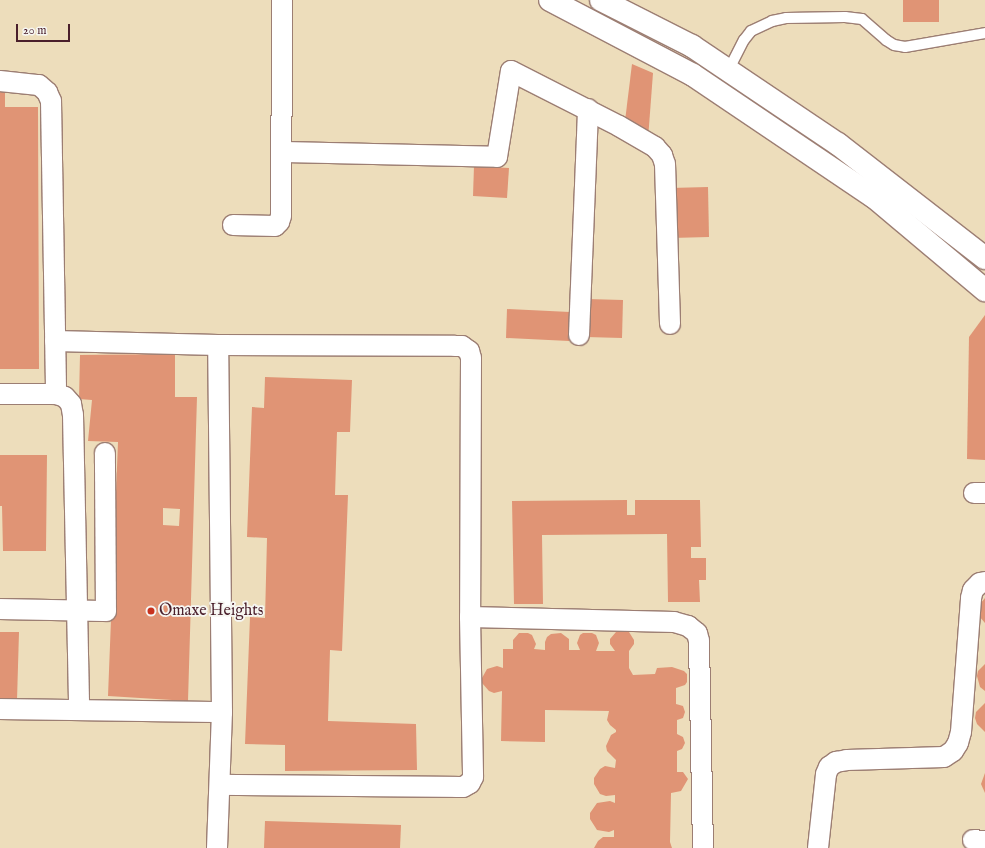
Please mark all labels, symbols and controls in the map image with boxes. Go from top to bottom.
scale bar [18,16,72,42]
text: 20 m [23,23,46,38]
place label: Omaxe Heights [159,601,263,621]
marker: Omaxe Heights [146,606,156,616]

